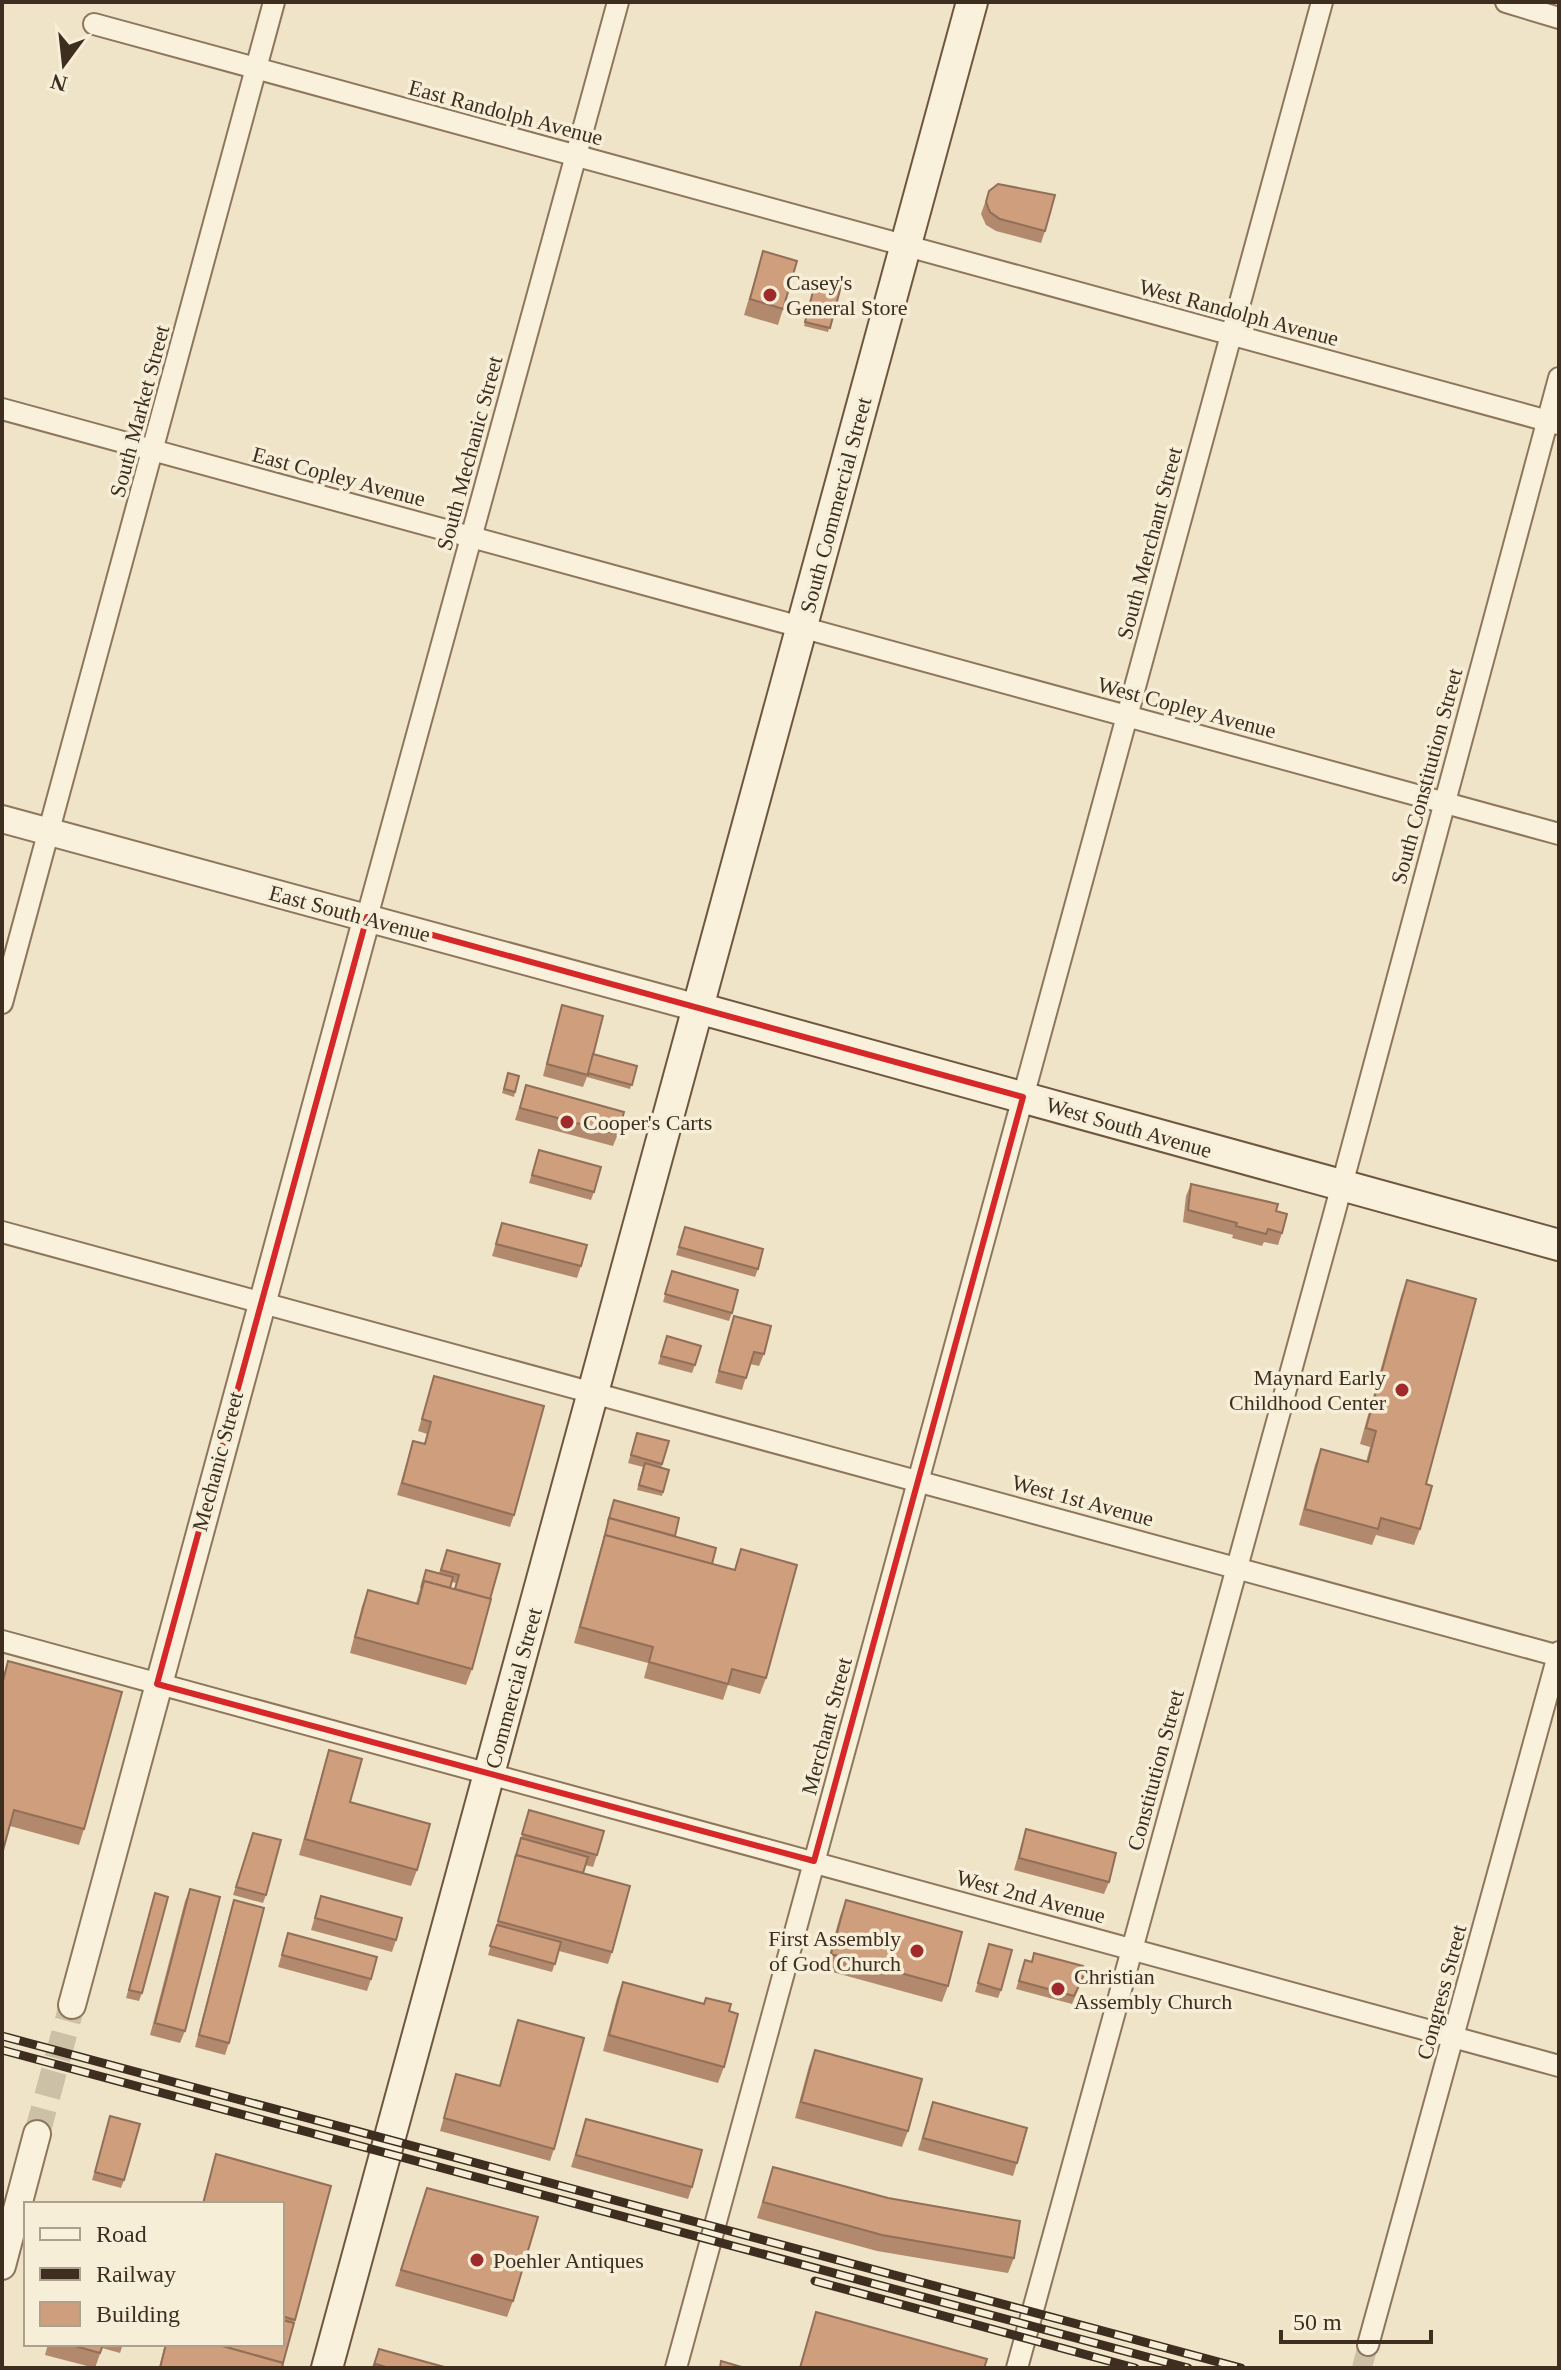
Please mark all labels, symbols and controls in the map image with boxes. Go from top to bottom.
north arrow [24,24,104,104]
text: N [48,69,70,97]
street label: East Randolph Avenue [406,75,606,150]
place label: Casey's General Store [786,270,908,320]
street label: West Randolph Avenue [1136,274,1341,351]
marker: Casey's General Store [761,286,779,304]
street label: South Market Street [104,322,174,500]
street label: South Mechanic Street [431,353,507,553]
street label: South Commercial Street [795,394,876,616]
street label: East Copley Avenue [250,441,428,512]
street label: South Merchant Street [1112,444,1187,642]
street label: South Constitution Street [1386,665,1467,887]
street label: West Copley Avenue [1095,672,1279,743]
street label: East South Avenue [267,880,433,947]
street label: West South Avenue [1043,1092,1215,1163]
place label: Cooper's Carts [583,1110,712,1135]
marker: Cooper's Carts [558,1113,576,1131]
place label: Maynard Early Childhood Center [1229,1365,1387,1415]
marker: Maynard Early Childhood Center [1393,1381,1411,1399]
street label: Mechanic Street [187,1389,248,1534]
street label: West 1st Avenue [1009,1470,1156,1531]
street label: Commercial Street [480,1605,547,1771]
street label: Merchant Street [796,1655,857,1798]
street label: Constitution Street [1122,1687,1189,1853]
street label: West 2nd Avenue [954,1865,1108,1928]
street label: Congress Street [1411,1922,1472,2062]
place label: First Assembly of God Church [768,1926,901,1976]
marker: First Assembly of God Church [908,1942,926,1960]
place label: Christian Assembly Church [1074,1964,1232,2014]
marker: Christian Assembly Church [1049,1980,1067,1998]
legend [24,2202,284,2346]
text: Road [96,2221,147,2247]
place label: Poehler Antiques [493,2248,644,2273]
marker: Poehler Antiques [468,2251,486,2269]
text: Railway [96,2261,176,2287]
scale bar [1281,2294,1431,2344]
text: Building [96,2301,180,2327]
text: 50 m [1293,2309,1342,2335]

